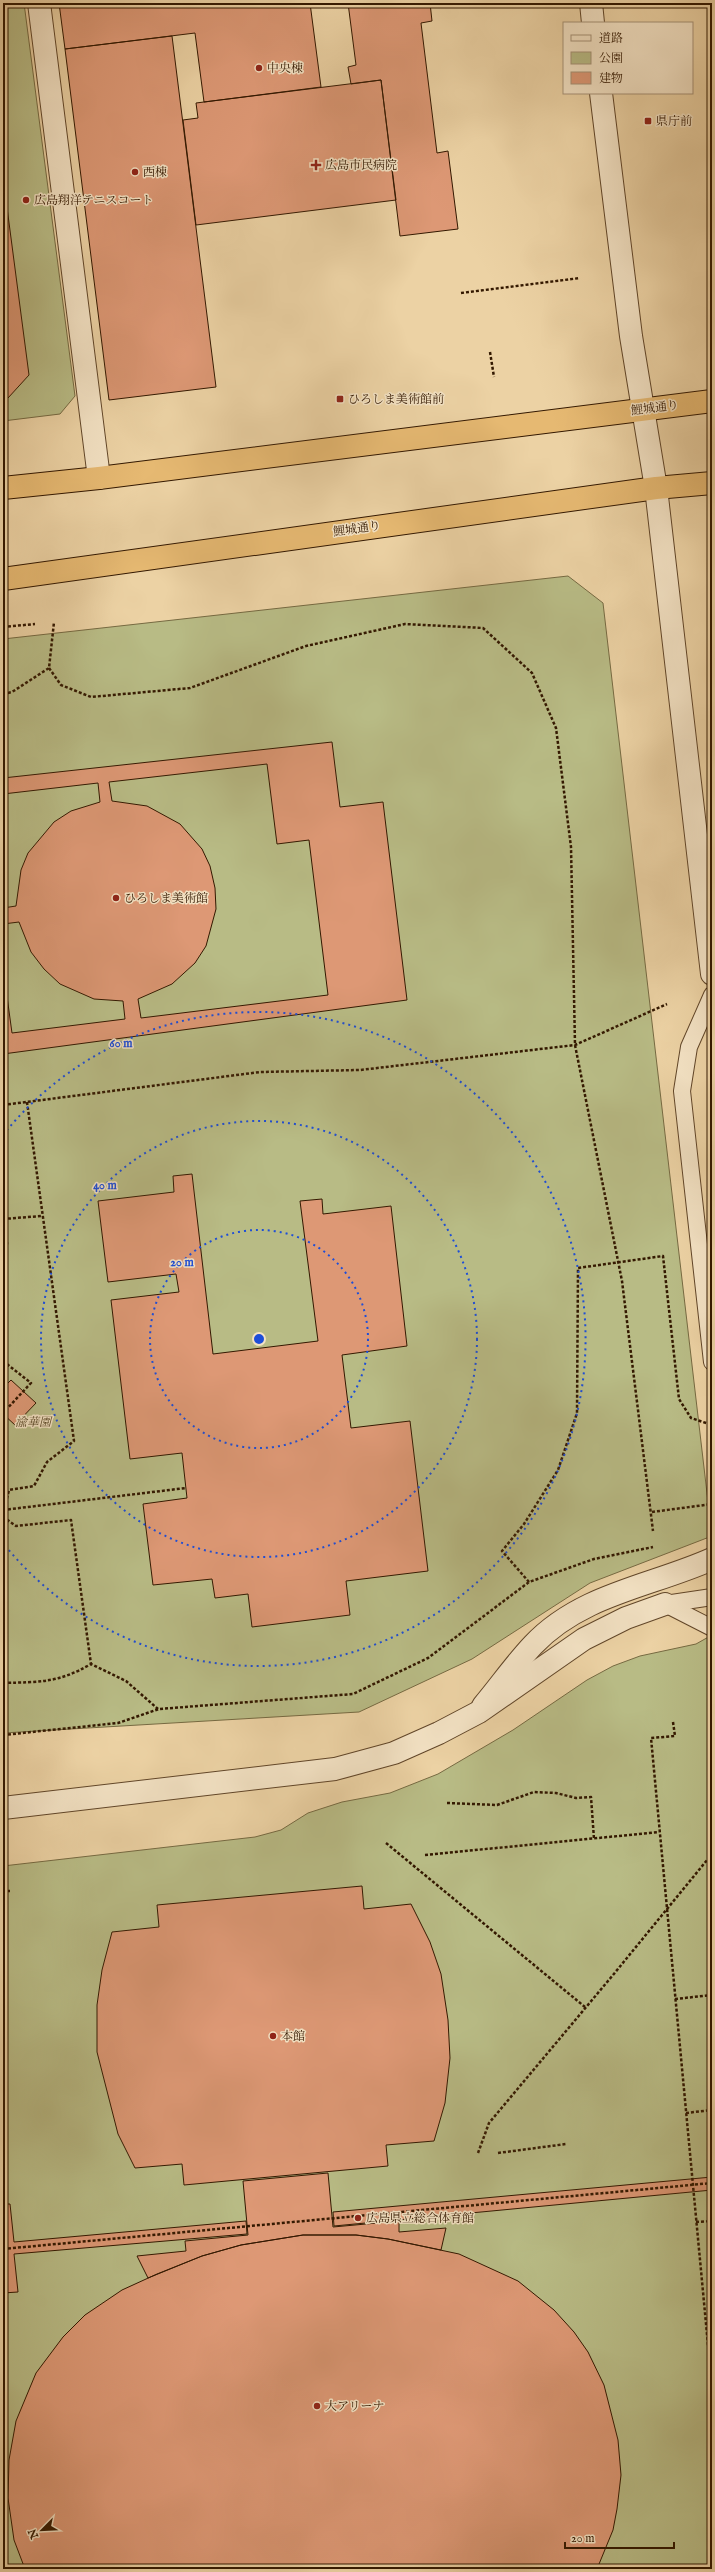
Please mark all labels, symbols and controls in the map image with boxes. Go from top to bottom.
legend [563,22,693,94]
text: 道路 [599,31,623,46]
text: 公園 [599,51,623,66]
place label: 中央棟 [267,61,303,76]
marker: 中央棟 [254,63,264,73]
text: 建物 [599,71,623,86]
place label: 県庁前 [656,114,692,129]
marker: 県庁前 [643,116,653,126]
place label: 広島市民病院 [325,158,397,173]
marker: 広島市民病院 [310,159,322,171]
place label: 西棟 [143,165,167,180]
marker: 西棟 [130,167,140,177]
place label: 広島翔洋テニスコート [34,193,154,208]
marker: 広島翔洋テニスコート [21,195,31,205]
place label: ひろしま美術館前 [348,392,444,407]
marker: ひろしま美術館前 [335,394,345,404]
street label: 鯉城通り [630,398,680,418]
street label: 鯉城通り [332,518,382,540]
place label: ひろしま美術館 [124,891,208,906]
marker: ひろしま美術館 [111,893,121,903]
text: 60 m [110,1036,133,1051]
text: 40 m [93,1178,118,1193]
text: 20 m [170,1255,194,1270]
centre of rings [252,1332,266,1346]
park label: 渝華園 [15,1415,53,1430]
place label: 本館 [281,2029,305,2044]
marker: 本館 [268,2031,278,2041]
place label: 広島県立総合体育館 [366,2211,474,2226]
marker: 広島県立総合体育館 [353,2213,363,2223]
place label: 大アリーナ [325,2399,385,2414]
marker: 大アリーナ [312,2401,322,2411]
north arrow [22,2510,62,2550]
scale bar [565,2524,674,2550]
text: N [25,2526,43,2542]
text: 20 m [571,2531,594,2546]

